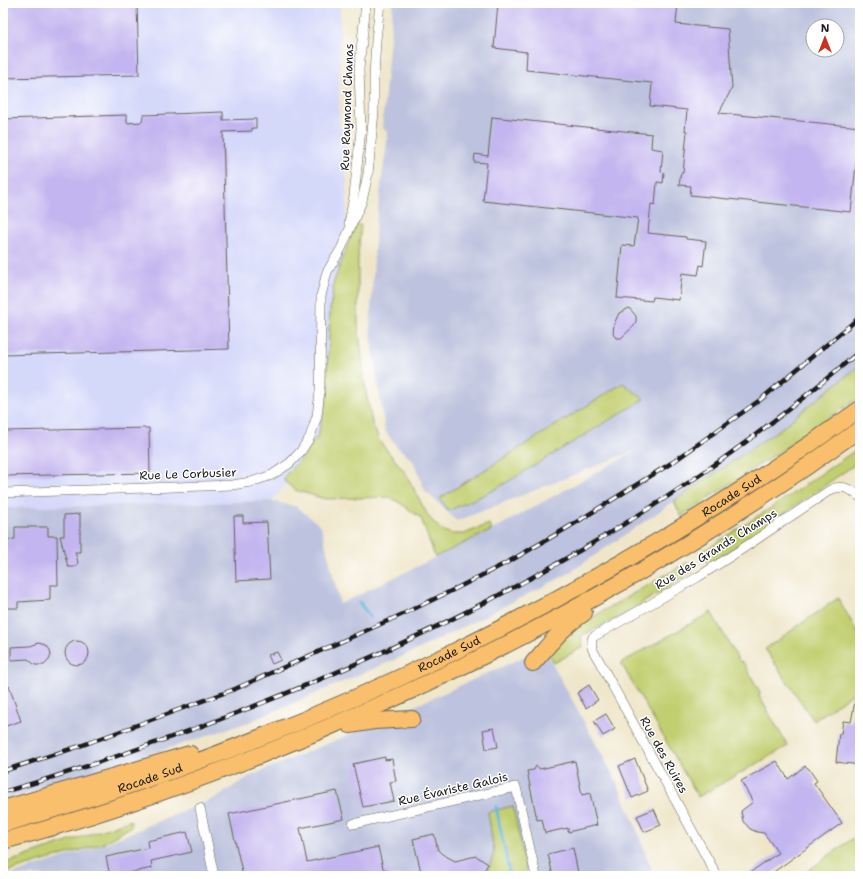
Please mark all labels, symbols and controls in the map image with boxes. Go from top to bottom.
north arrow [805,18,845,58]
text: N [821,21,830,36]
street label: Rue Raymond Chanas [337,43,357,171]
street label: Rue Le Corbusier [139,464,237,484]
street label: Rocade Sud [699,470,765,521]
street label: Rue des Grands Champs [652,505,780,593]
street label: Rocade Sud [415,632,483,676]
street label: Rue des Ruires [636,714,692,796]
street label: Rocade Sud [115,759,185,797]
street label: Rue Évariste Galois [397,769,510,809]

